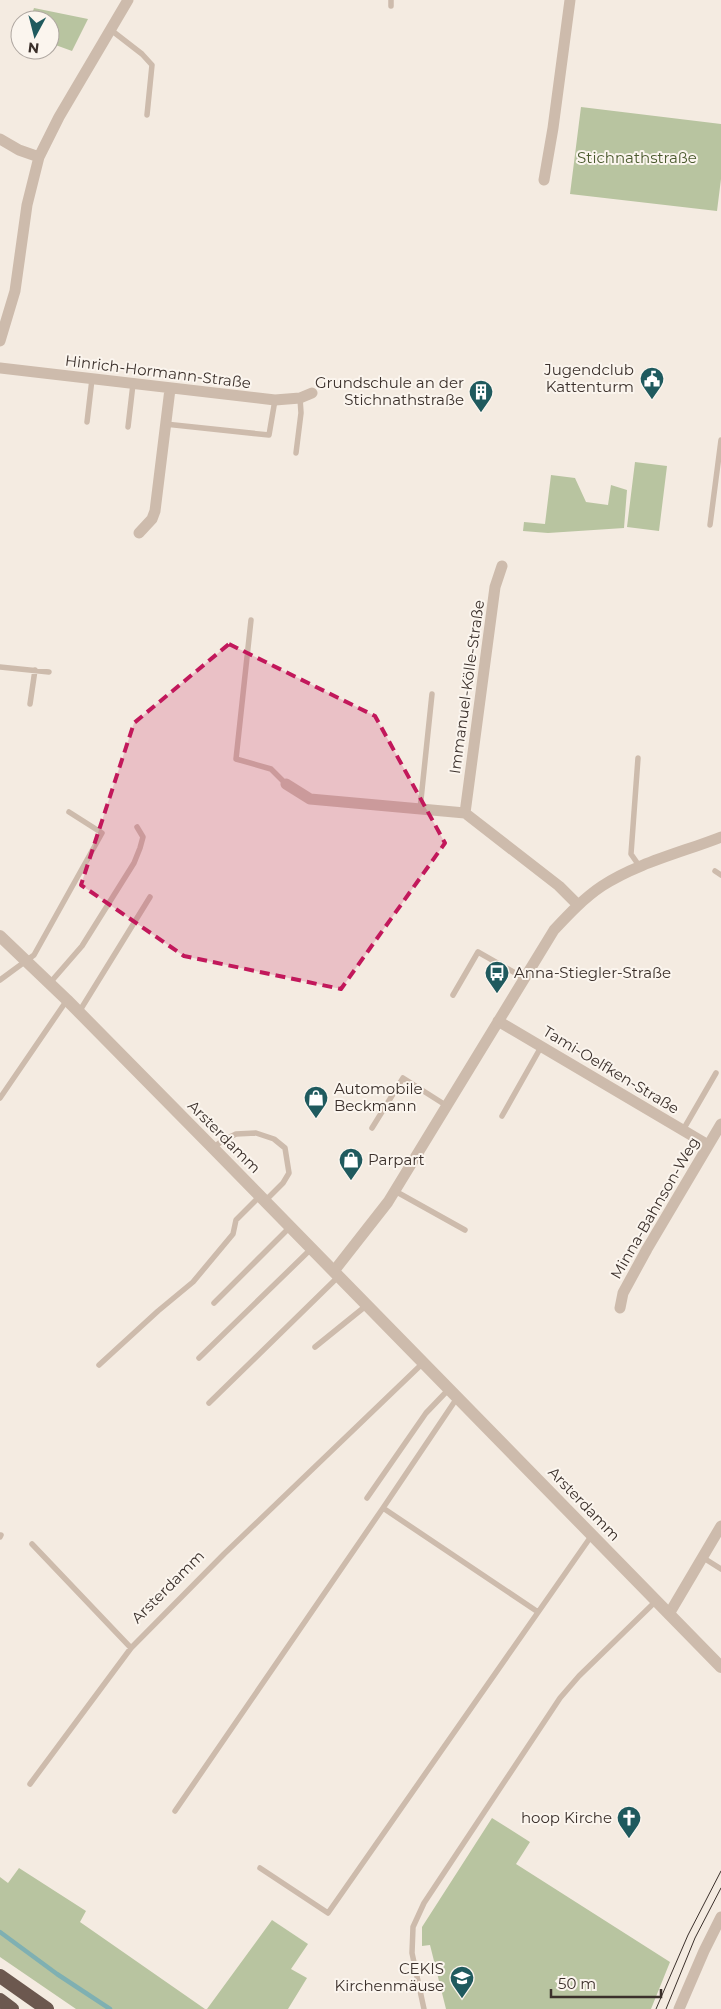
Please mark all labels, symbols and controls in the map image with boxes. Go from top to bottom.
north arrow [10,10,60,60]
text: N [27,38,40,58]
park label: Stichnathstraße [577,148,697,167]
street label: Hinrich-Hormann-Straße [64,351,252,392]
place label: Jugendclub Kattenturm [543,360,634,396]
public building icon: Jugendclub Kattenturm [639,366,665,400]
place label: Grundschule an der Stichnathstraße [315,373,464,409]
building icon: Grundschule an der Stichnathstraße [468,379,494,413]
street label: Immanuel-Kölle-Straße [445,599,488,775]
bus stop icon: Anna-Stiegler-Straße [484,960,510,994]
place label: Anna-Stiegler-Straße [514,963,671,982]
street label: Tami-Oelfken-Straße [540,1021,683,1118]
place label: Automobile Beckmann [334,1079,423,1115]
shop icon: Automobile Beckmann [303,1085,329,1119]
street label: Arsterdamm [184,1096,265,1177]
street label: Minna-Bahnson-Weg [606,1133,703,1282]
shop icon: Parpart [338,1147,364,1181]
place label: Parpart [368,1150,425,1169]
street label: Arsterdamm [544,1463,624,1545]
street label: Arsterdamm [127,1546,208,1627]
church icon: hoop Kirche [616,1805,642,1839]
place label: hoop Kirche [521,1808,612,1827]
place label: CEKIS Kirchenmäuse [335,1959,444,1995]
school or university icon: CEKIS Kirchenmäuse [449,1965,475,1999]
scale bar [551,1966,661,1998]
text: 50 m [558,1974,596,1993]

